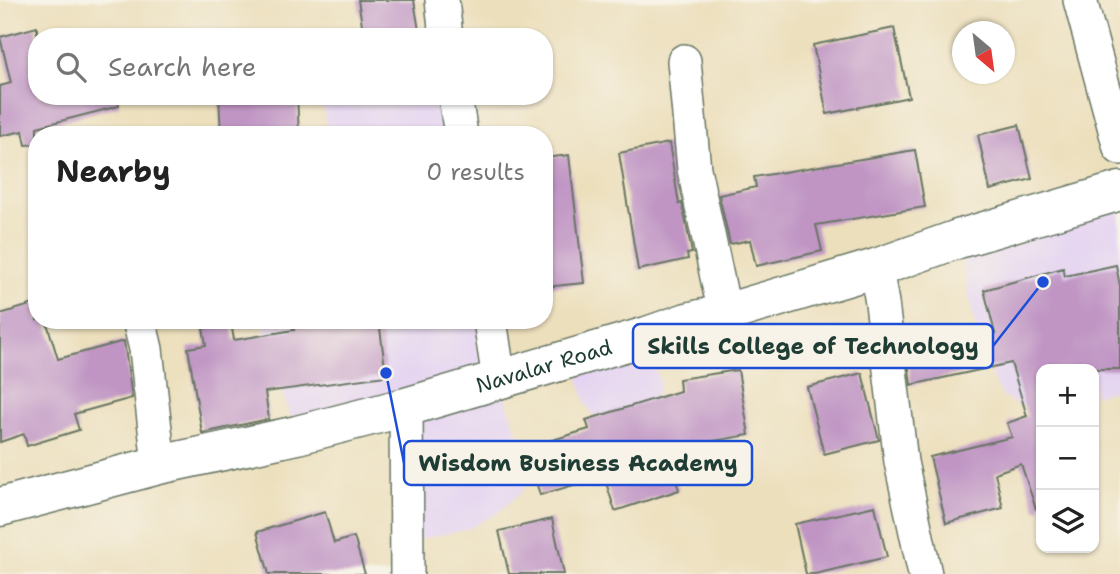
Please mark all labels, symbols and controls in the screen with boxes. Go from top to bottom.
north arrow [952,21,1015,84]
search box [28,28,553,105]
icon: search [52,48,90,86]
text: Search here [108,49,257,84]
text: Nearby [56,151,171,192]
text: 0 results [426,157,525,187]
callout: Skills College of Technology [633,324,993,368]
text: Skills College of Technology [647,331,979,361]
street label: Navalar Road [472,333,615,400]
map controls [1036,364,1099,553]
button: + [1036,364,1099,427]
button: − [1036,427,1099,490]
callout: Wisdom Business Academy [404,441,752,485]
text: Wisdom Business Academy [418,448,738,478]
button: layers [1036,490,1099,553]

